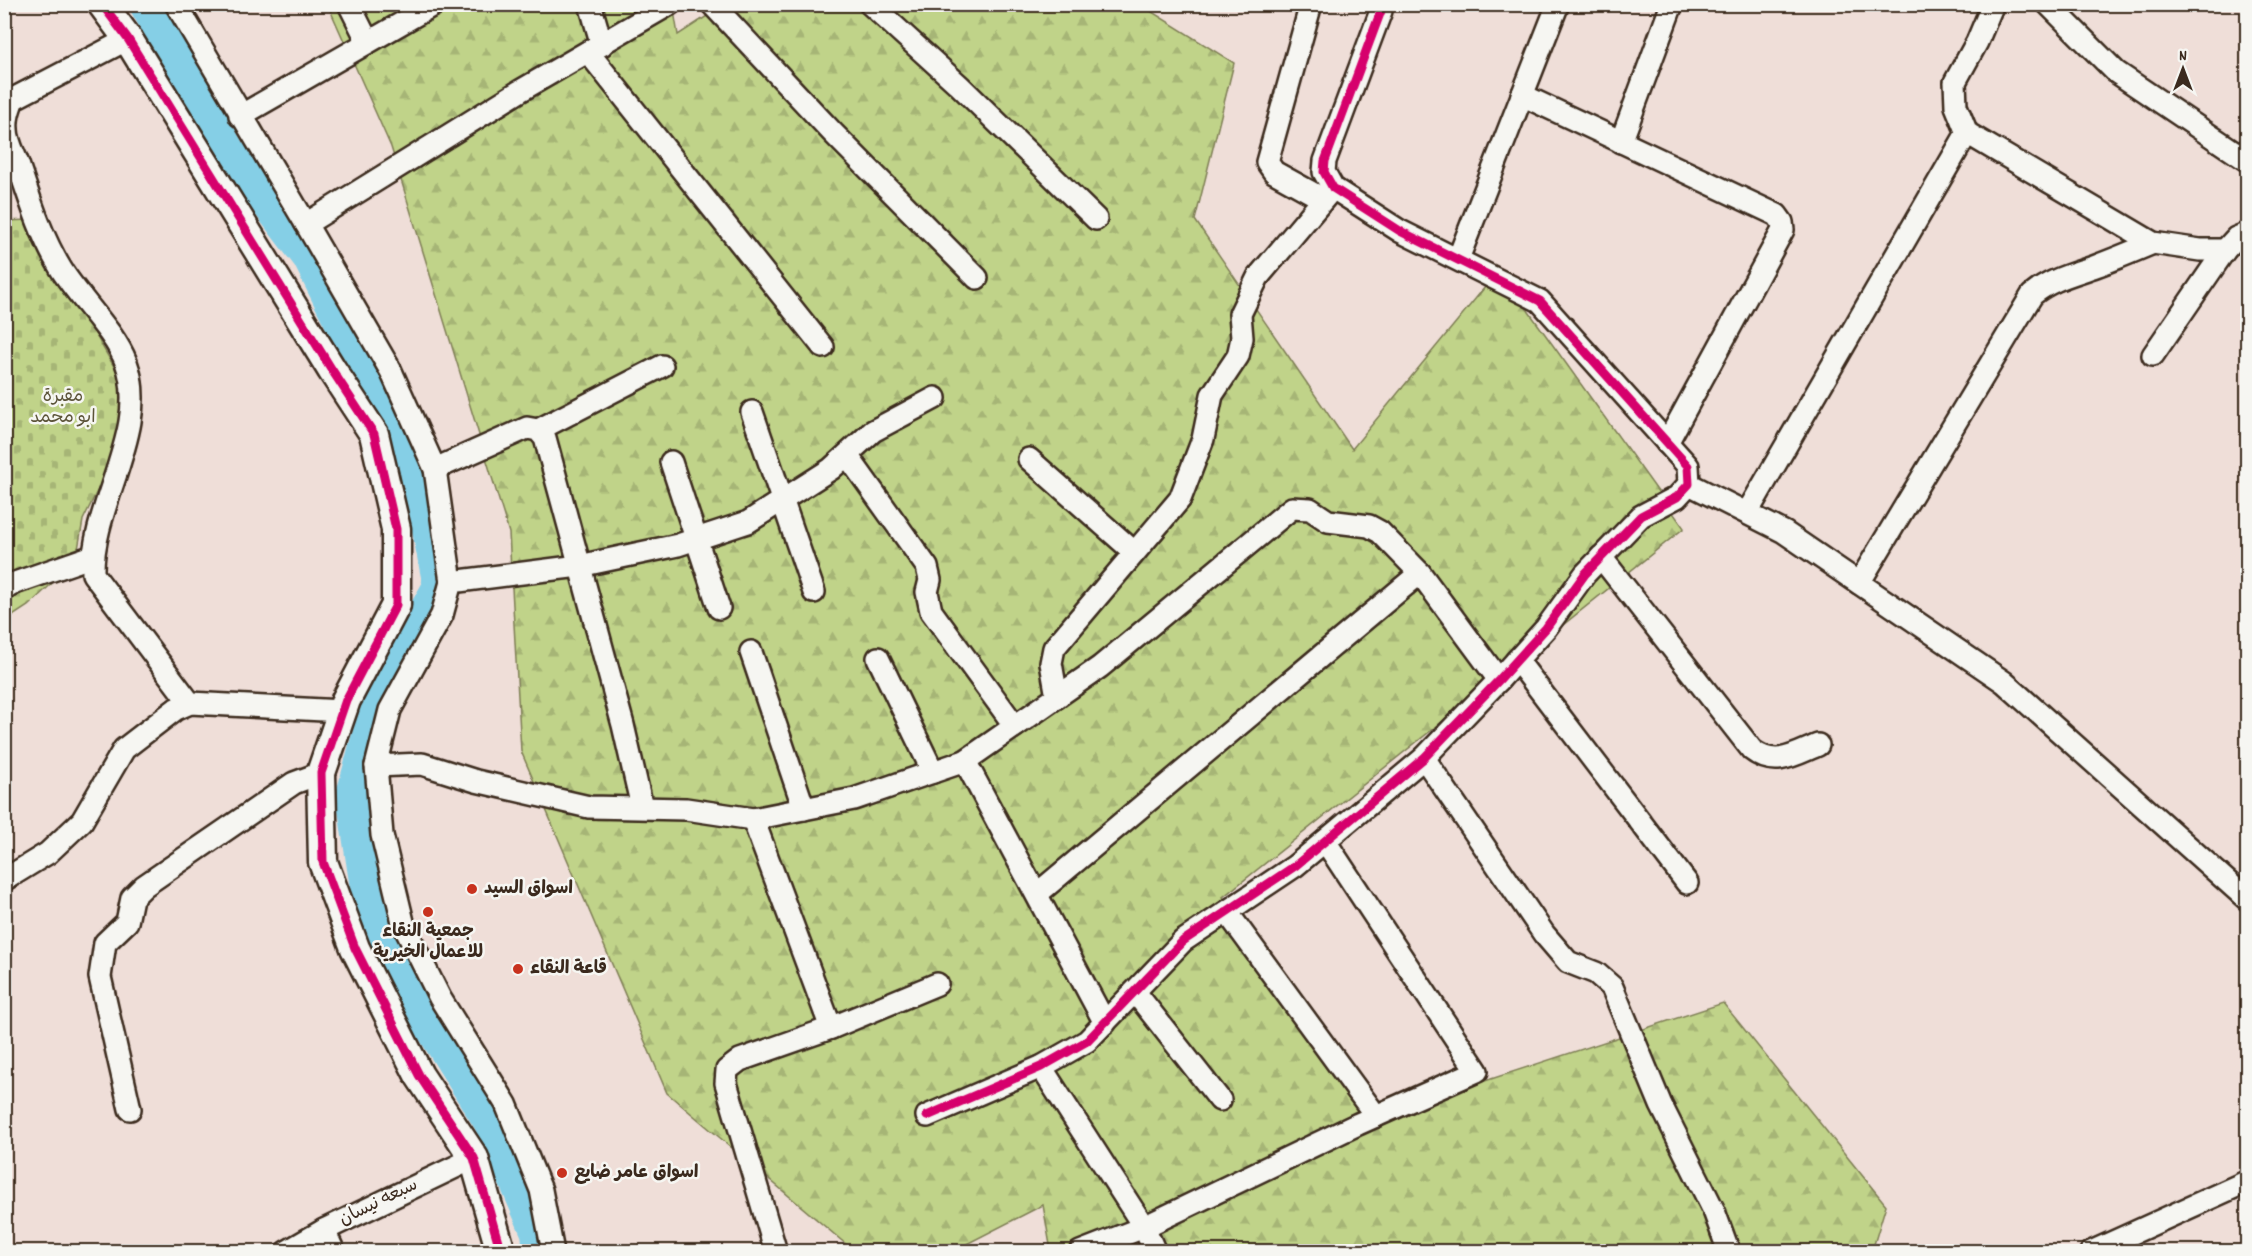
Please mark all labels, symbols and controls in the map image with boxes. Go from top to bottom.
north arrow [2153,39,2213,99]
text: N [2179,45,2187,68]
park label: مقبرة ابو محمد [30,385,96,431]
place label: اسواق السيد [484,877,573,902]
marker: اسواق السيد [465,882,479,896]
marker: جمعية النقاء للاعمال الخيرية [421,905,435,919]
place label: جمعية النقاء للاعمال الخيرية [373,920,483,966]
place label: قاعة النقاء [530,957,607,982]
marker: قاعة النقاء [511,962,525,976]
place label: اسواق عامر ضايع [574,1161,698,1186]
marker: اسواق عامر ضايع [555,1166,569,1180]
street label: سبعه نيسان [336,1173,422,1233]

